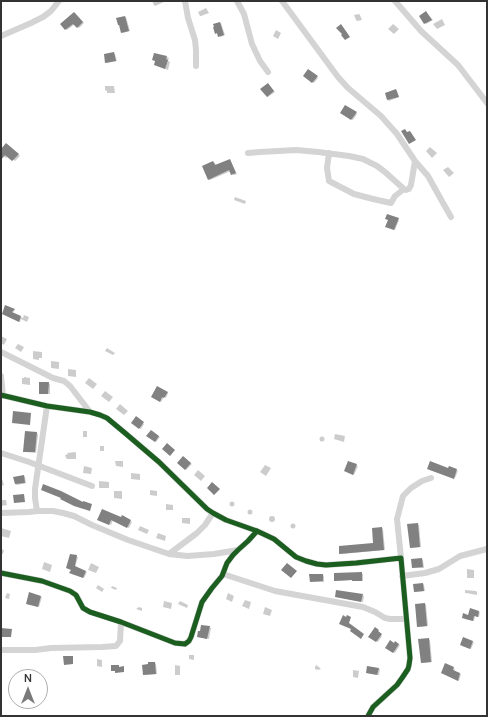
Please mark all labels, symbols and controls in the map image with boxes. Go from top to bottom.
north arrow [8,669,48,709]
text: N [24,670,32,685]

